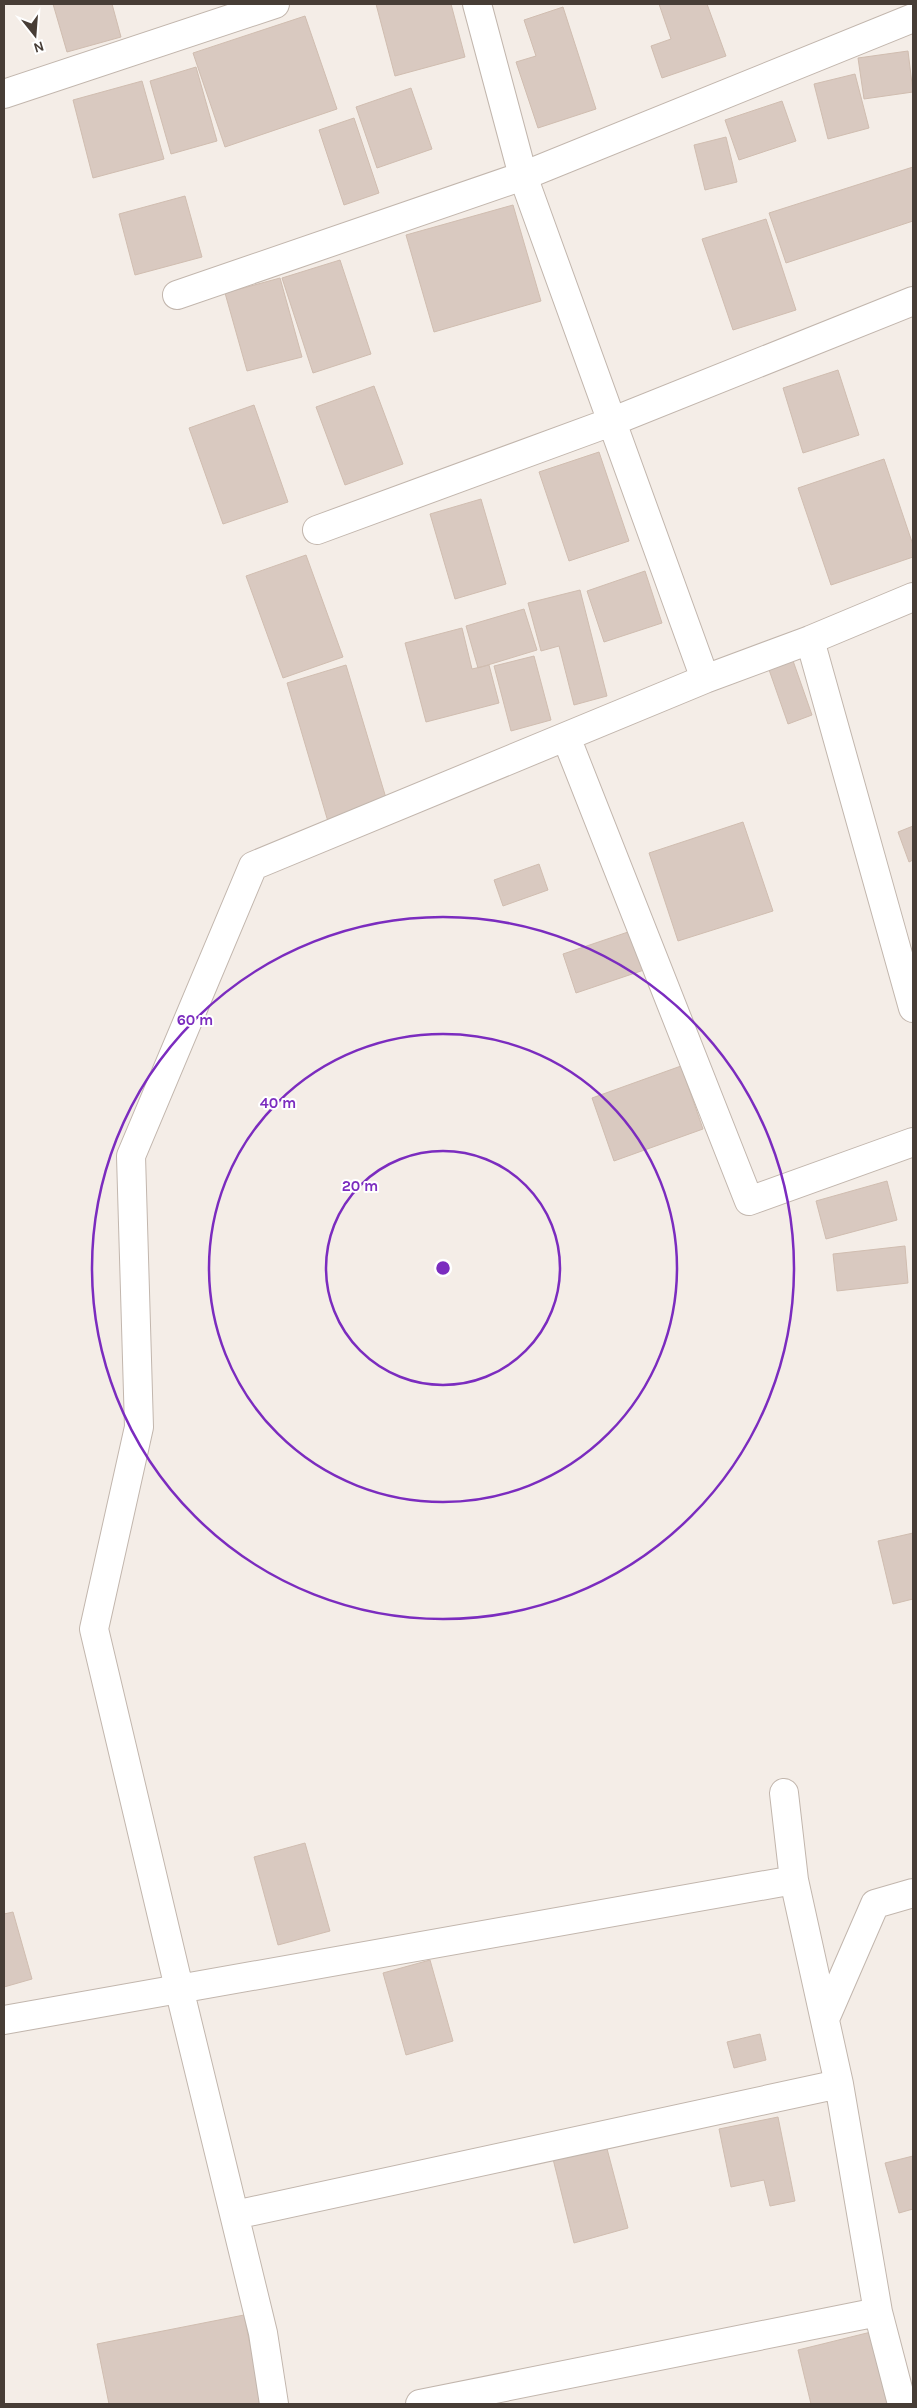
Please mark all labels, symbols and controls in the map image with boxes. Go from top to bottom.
north arrow [10,10,60,60]
text: N [31,37,46,57]
text: 60 m [177,1011,213,1029]
text: 40 m [260,1094,296,1112]
text: 20 m [342,1177,378,1195]
centre of rings [434,1259,452,1277]

